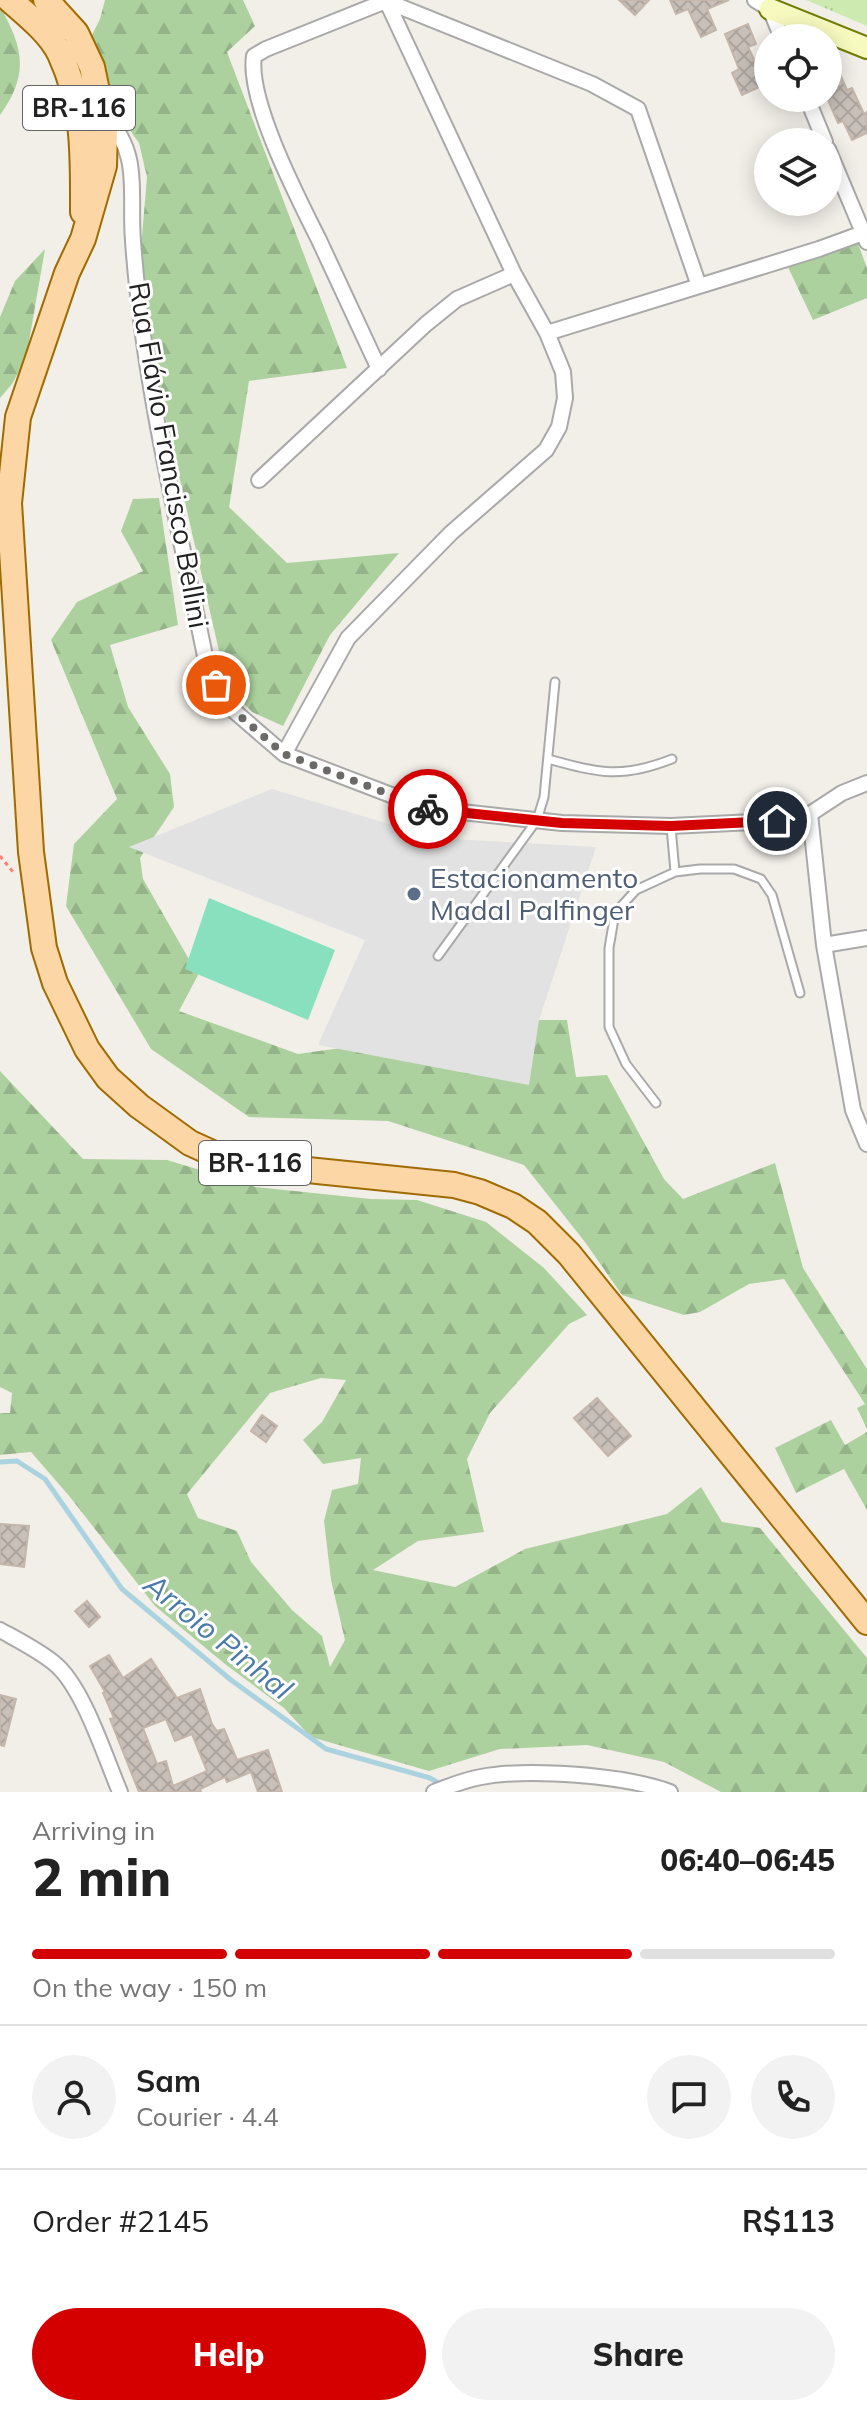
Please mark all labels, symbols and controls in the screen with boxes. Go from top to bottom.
map controls [754,24,842,216]
button: locate [754,24,842,112]
road number: BR-116 [23,86,135,130]
button: layers [754,128,842,216]
street label: Rua Flávio Francisco Bellini [122,279,217,631]
pin [182,651,250,719]
icon: bag [194,663,238,707]
courier [388,769,468,849]
icon: bike [406,787,450,831]
pin [743,787,811,855]
icon: home [755,799,799,843]
place label: Estacionamento Madal Palfinger [430,860,638,927]
marker: Estacionamento Madal Palfinger [405,885,423,903]
road number: BR-116 [199,1141,311,1185]
water label: Arroio Pinhal [136,1564,301,1708]
text: Arriving in [32,1814,155,1847]
text: 06:40–06:45 [660,1841,835,1879]
text: 2 min [32,1844,171,1909]
text: On the way · 150 m [32,1971,267,2004]
button: person [32,2055,116,2139]
button: chat [647,2055,731,2139]
button: phone [751,2055,835,2139]
text: Sam [136,2062,201,2100]
text: Courier · 4.4 [136,2100,279,2133]
text: Order #2145 [32,2202,209,2240]
text: R$113 [742,2202,835,2240]
button: Help [32,2308,426,2400]
button: Share [442,2308,835,2400]

